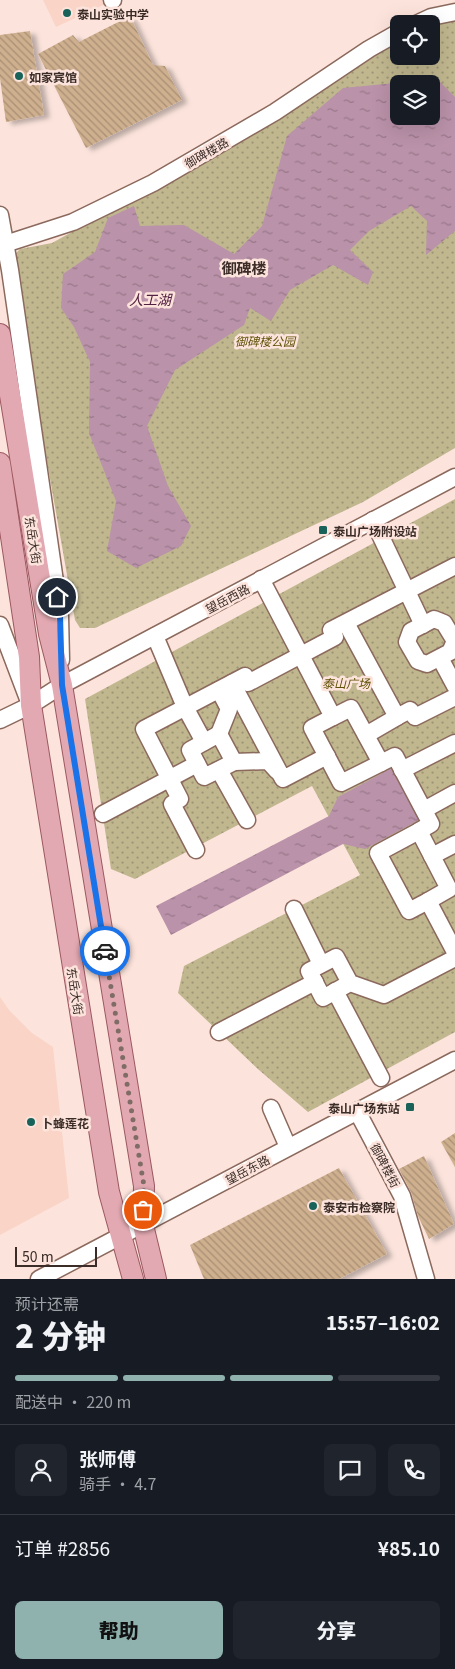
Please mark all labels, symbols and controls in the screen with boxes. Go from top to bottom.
place label: 泰山实验中学 [77,5,149,22]
marker: 泰山实验中学 [61,7,73,19]
map controls [390,15,440,125]
button: locate [390,15,440,65]
place label: 如家宾馆 [29,68,77,85]
marker: 如家宾馆 [13,70,25,82]
button: layers [390,75,440,125]
street label: 御碑楼路 [181,133,231,171]
district label: 御碑楼 [221,257,267,278]
water label: 人工湖 [129,289,173,309]
park label: 御碑楼公园 [235,332,297,349]
street label: 东岳大街 [22,515,46,565]
place label: 泰山广场附设站 [333,522,417,539]
marker: 泰山广场附设站 [317,524,329,536]
pin [36,576,78,618]
street label: 望岳西路 [202,579,252,617]
icon: home [43,583,71,611]
park label: 泰山广场 [322,674,371,691]
courier [80,926,130,976]
icon: car [91,937,119,965]
street label: 东岳大街 [64,966,88,1016]
place label: 泰山广场东站 [328,1099,400,1116]
marker: 泰山广场东站 [404,1101,416,1113]
place label: 卜蜂莲花 [41,1114,89,1131]
marker: 卜蜂莲花 [25,1116,37,1128]
street label: 御碑楼街 [367,1140,405,1190]
street label: 望岳东路 [222,1150,272,1188]
pin [122,1189,164,1231]
icon: bag [129,1196,157,1224]
place label: 泰安市检察院 [323,1198,395,1215]
marker: 泰安市检察院 [307,1200,319,1212]
scale bar [15,1244,98,1267]
text: 50 m [22,1246,54,1266]
text: 预计还需 [15,1291,79,1315]
text: 15:57–16:02 [326,1308,440,1335]
text: 2 分钟 [15,1311,105,1357]
text: 配送中 · 220 m [15,1389,131,1413]
button: person [15,1444,67,1496]
text: 张师傅 [79,1444,136,1471]
button: chat [324,1444,376,1496]
button: phone [388,1444,440,1496]
text: 骑手 · 4.7 [79,1471,156,1495]
text: 订单 #2856 [15,1534,110,1561]
text: ¥85.10 [378,1534,440,1561]
button: 帮助 [15,1601,223,1659]
button: 分享 [233,1601,440,1659]

